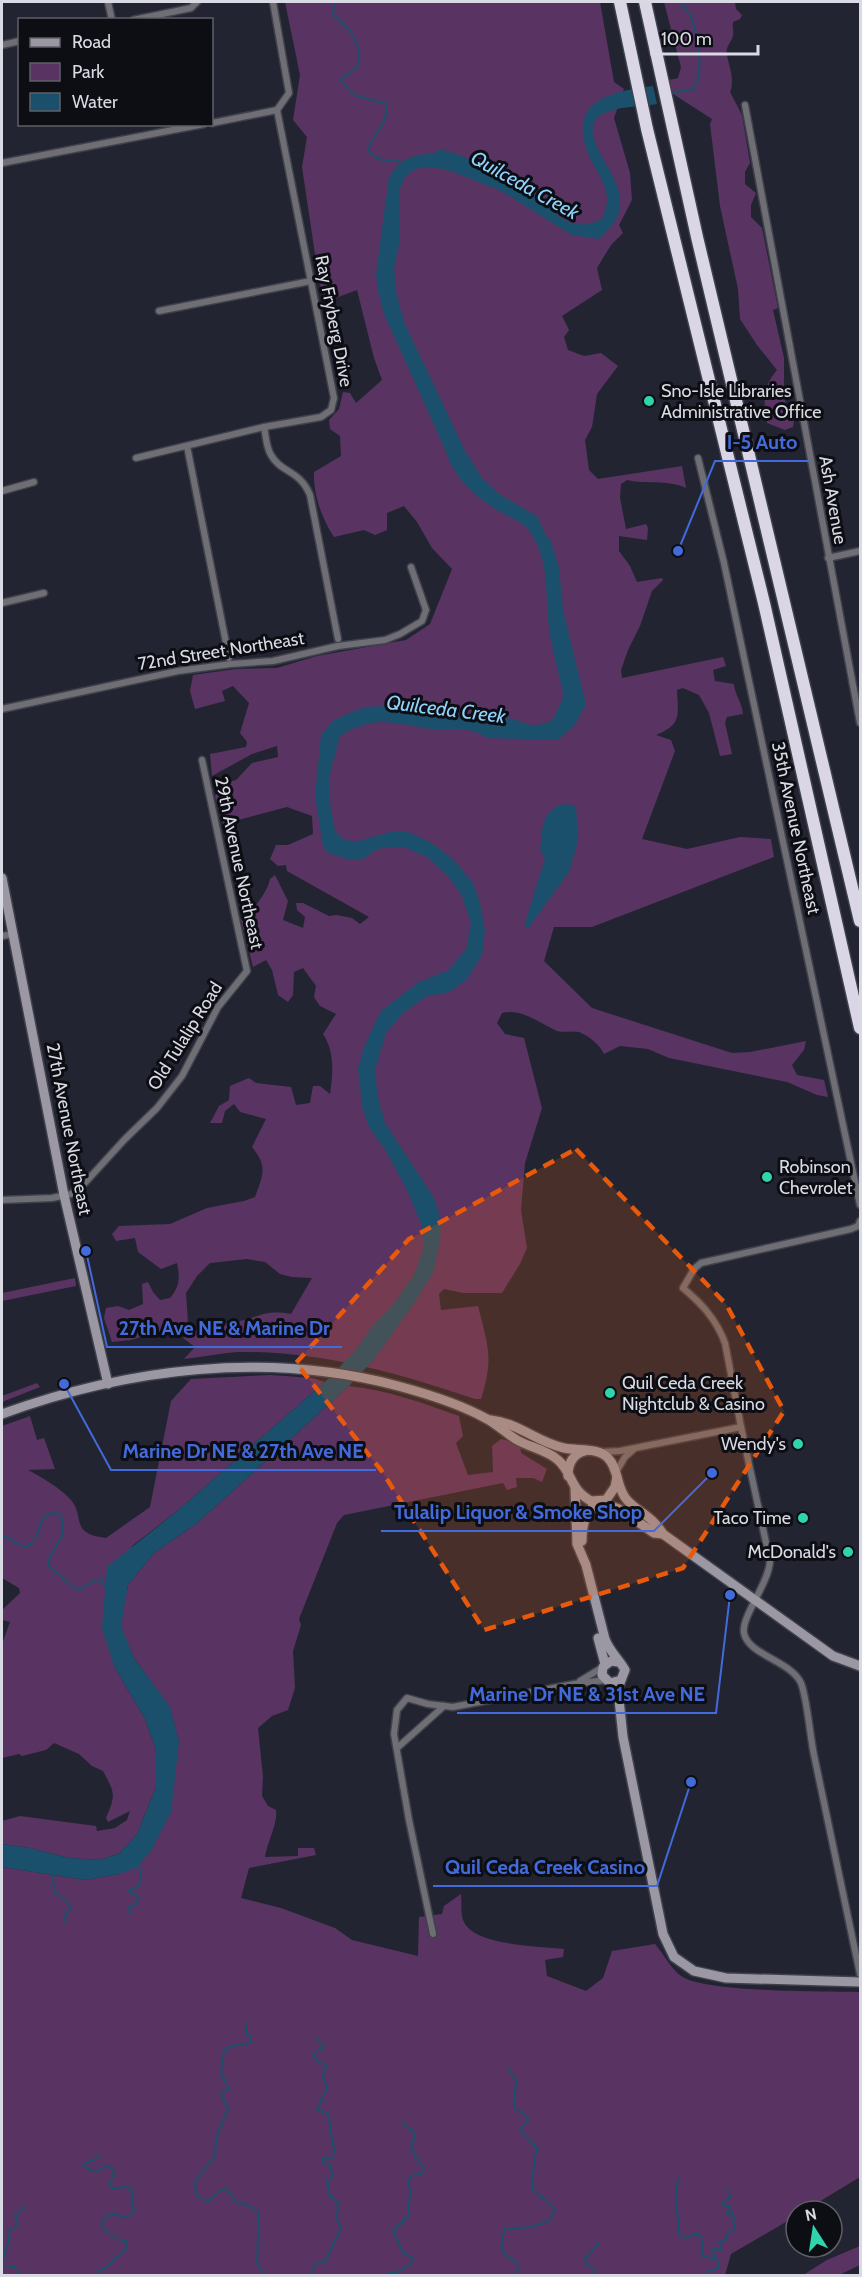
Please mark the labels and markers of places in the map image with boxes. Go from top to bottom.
place label: Sno-Isle Libraries Administrative Office [661,380,822,423]
marker: Sno-Isle Libraries Administrative Office [642,394,656,408]
callout: I-5 Auto [715,423,810,461]
place label: Robinson Chevrolet [779,1156,853,1199]
marker: Robinson Chevrolet [760,1170,774,1184]
callout: 27th Ave NE & Marine Dr [107,1309,342,1347]
place label: Quil Ceda Creek Nightclub & Casino [622,1372,765,1415]
marker: Quil Ceda Creek Nightclub & Casino [603,1386,617,1400]
callout: Marine Dr NE & 27th Ave NE [111,1432,376,1470]
place label: Wendy's [721,1433,786,1455]
marker: Wendy's [791,1437,805,1451]
callout: Tulalip Liquor & Smoke Shop [381,1493,654,1531]
place label: Taco Time [714,1507,791,1529]
marker: Taco Time [796,1511,810,1525]
place label: McDonald's [748,1541,836,1563]
marker: McDonald's [841,1545,855,1559]
callout: Marine Dr NE & 31st Ave NE [457,1675,716,1713]
callout: Quil Ceda Creek Casino [433,1848,657,1886]

